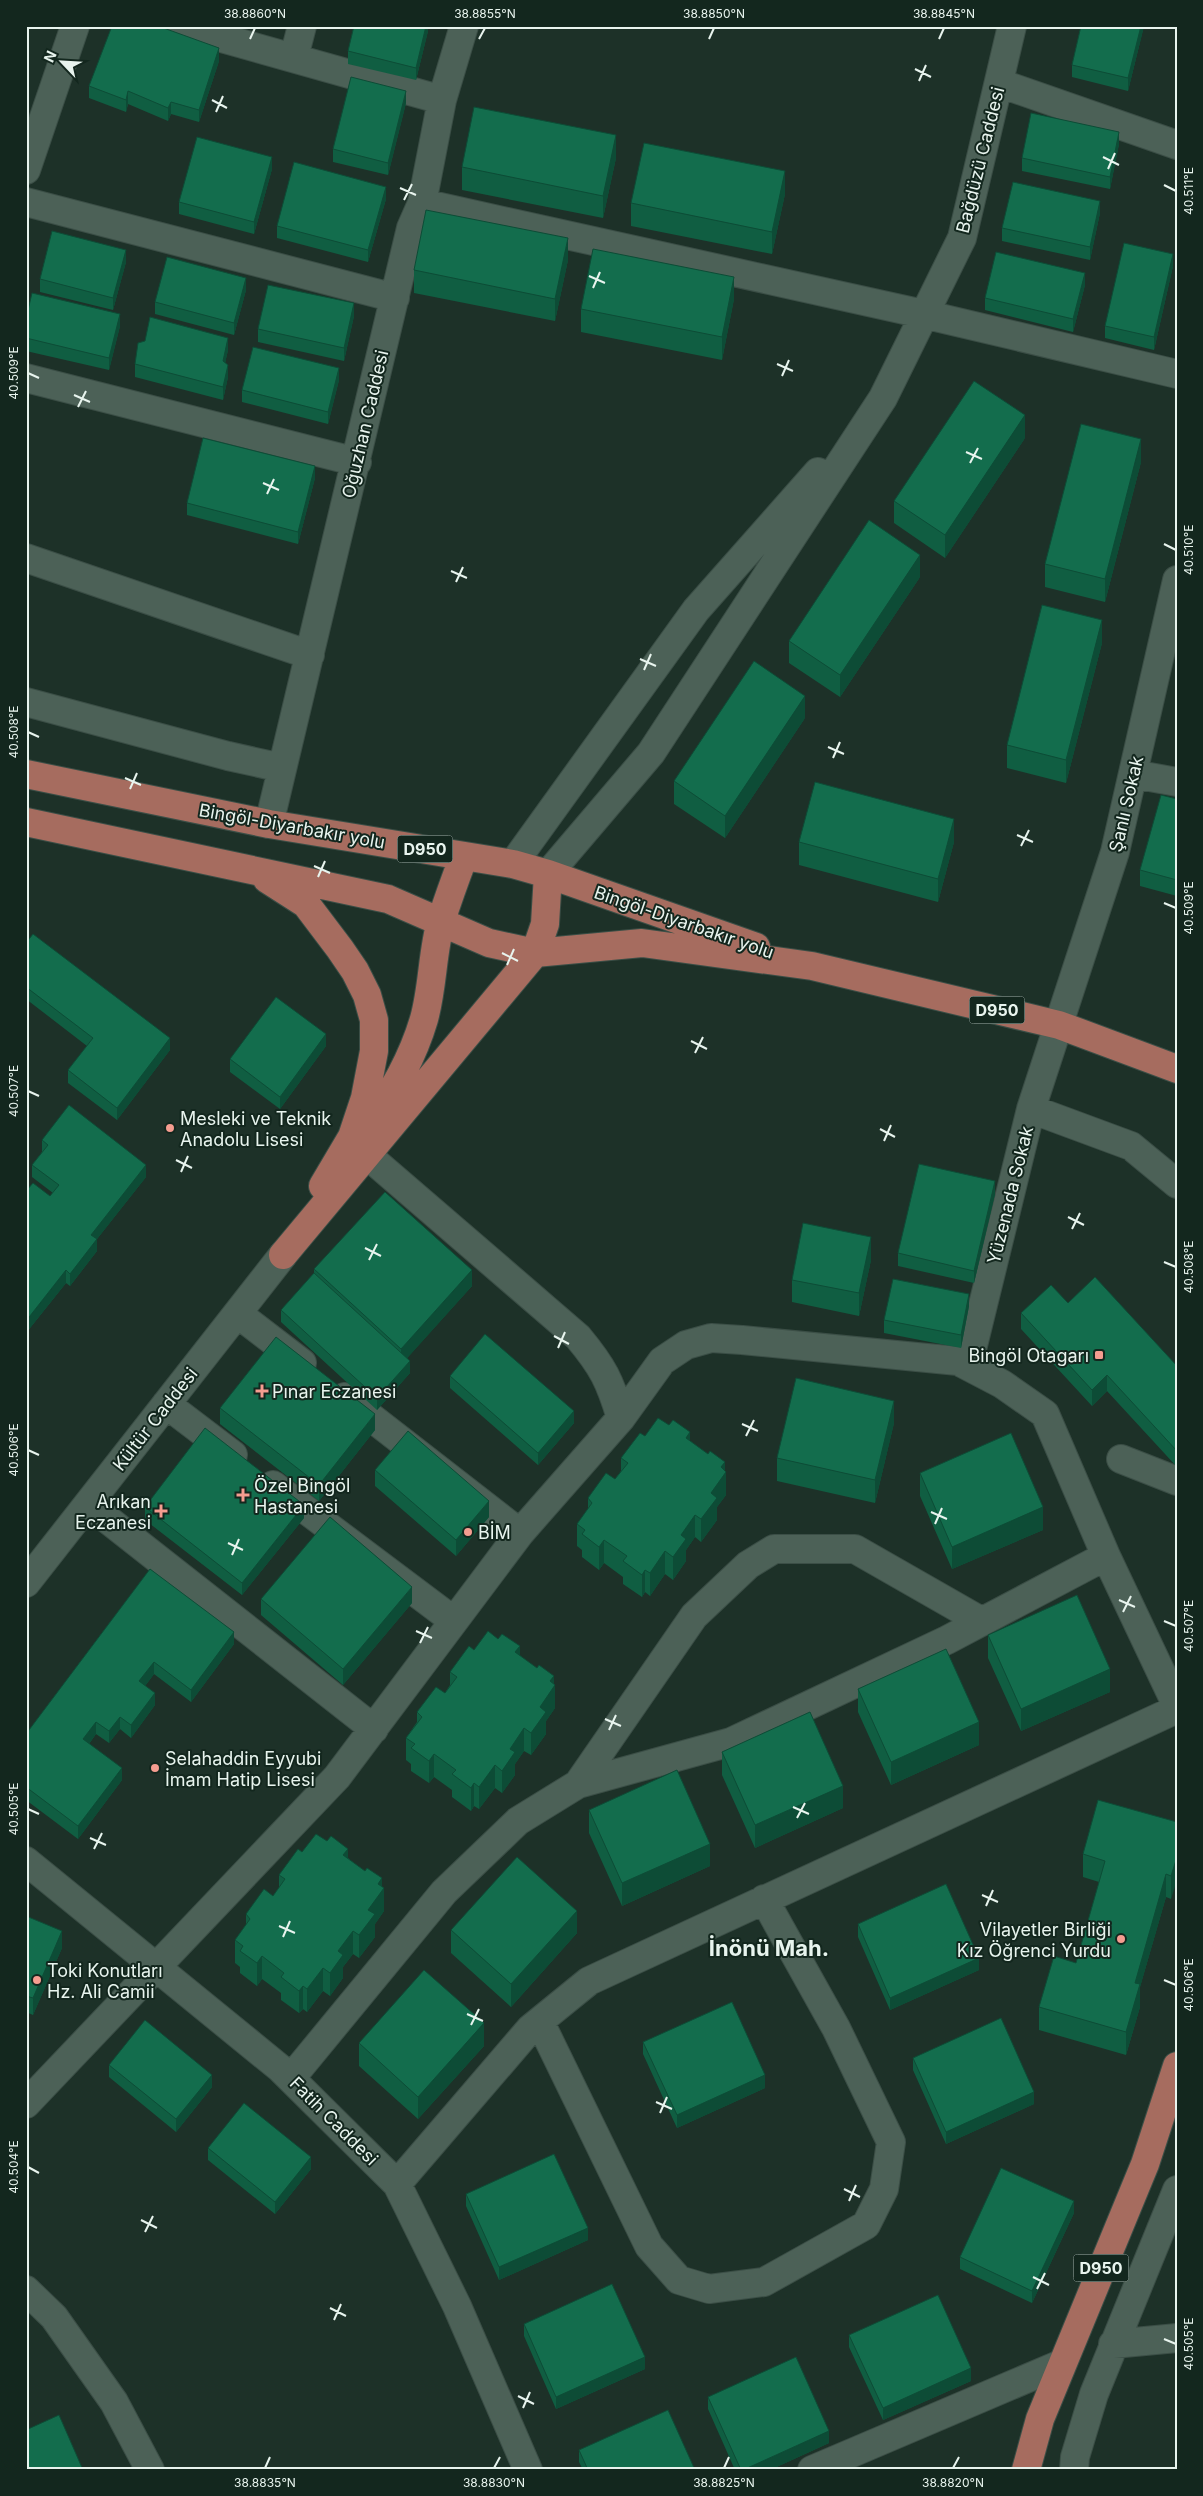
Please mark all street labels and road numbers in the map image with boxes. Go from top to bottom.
street label: Bağdüzü Caddesi [952,85,1008,235]
street label: Oğuzhan Caddesi [338,348,392,500]
street label: Şanlı Sokak [1105,754,1147,854]
street label: Bingöl-Diyarbakır yolu [197,799,387,853]
road number: D950 [398,836,452,862]
street label: Bingöl-Diyarbakır yolu [591,881,777,963]
road number: D950 [970,996,1024,1024]
street label: Yüzenada Sokak [983,1124,1037,1266]
street label: Kültür Caddesi [108,1363,202,1475]
street label: Fatih Caddesi [286,2073,382,2169]
road number: D950 [1074,2254,1128,2282]

